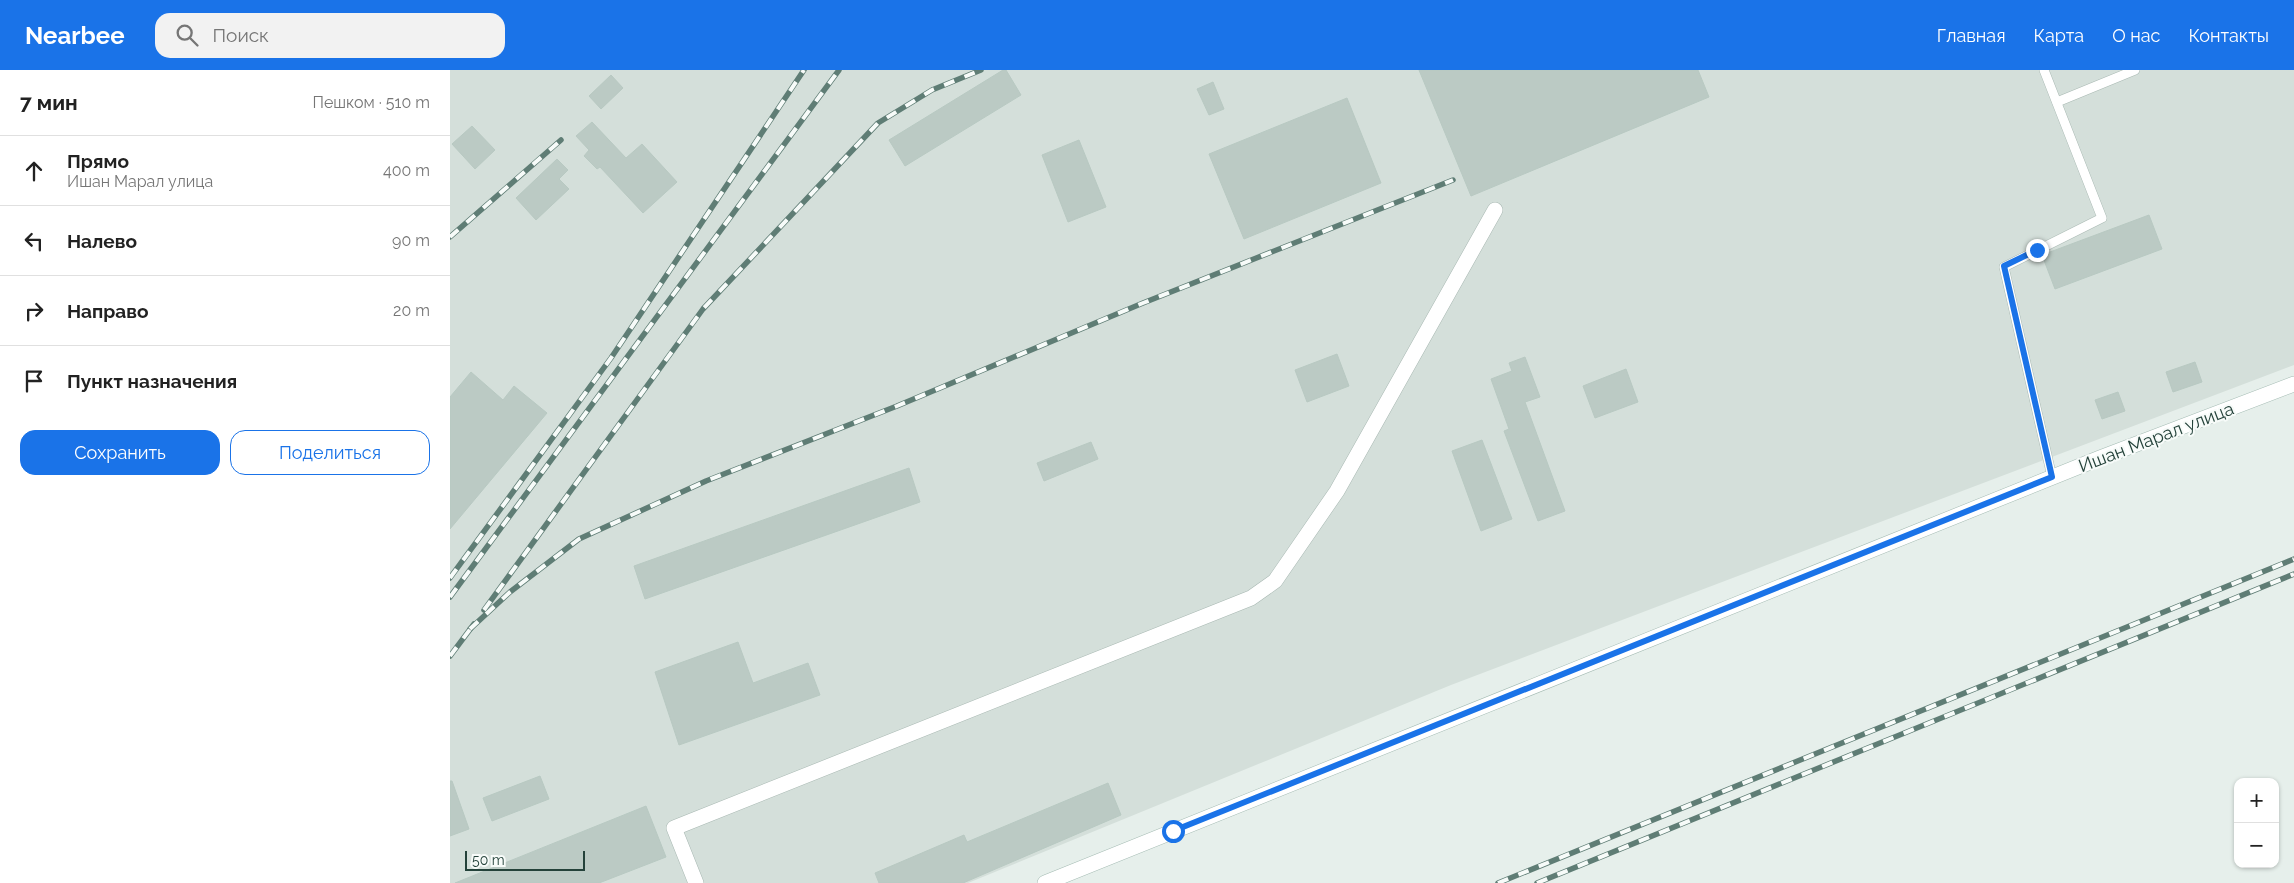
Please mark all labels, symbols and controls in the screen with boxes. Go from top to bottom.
search box [155,13,505,58]
text: Nearbee [25,21,125,50]
icon: search [173,21,201,49]
text: Поиск [213,24,269,46]
text: Главная [1937,25,2005,46]
text: Карта [2033,25,2084,46]
text: О нас [2112,25,2160,46]
text: Контакты [2188,25,2269,46]
text: 7 мин [20,90,78,115]
text: Пешком · 510 m [312,93,430,112]
text: Прямо [67,150,129,172]
icon: ahead [20,157,48,185]
text: 400 m [383,161,430,180]
text: Ишан Марал улица [67,172,213,191]
icon: left [20,227,48,255]
text: Налево [67,230,137,252]
text: 90 m [392,231,430,250]
route end [2026,239,2049,262]
icon: right [20,297,48,325]
text: Направо [67,300,148,322]
text: 20 m [393,301,430,320]
icon: arrive [20,367,48,395]
text: Пункт назначения [67,370,237,392]
street label: Ишан Марал улица [2075,398,2237,476]
button: Сохранить [20,430,220,475]
button: Поделиться [230,430,430,475]
map controls [2234,778,2279,868]
button: + [2234,778,2279,823]
route start [1162,820,1185,843]
button: − [2234,823,2279,868]
scale bar [465,848,585,871]
text: 50 m [472,852,505,868]

